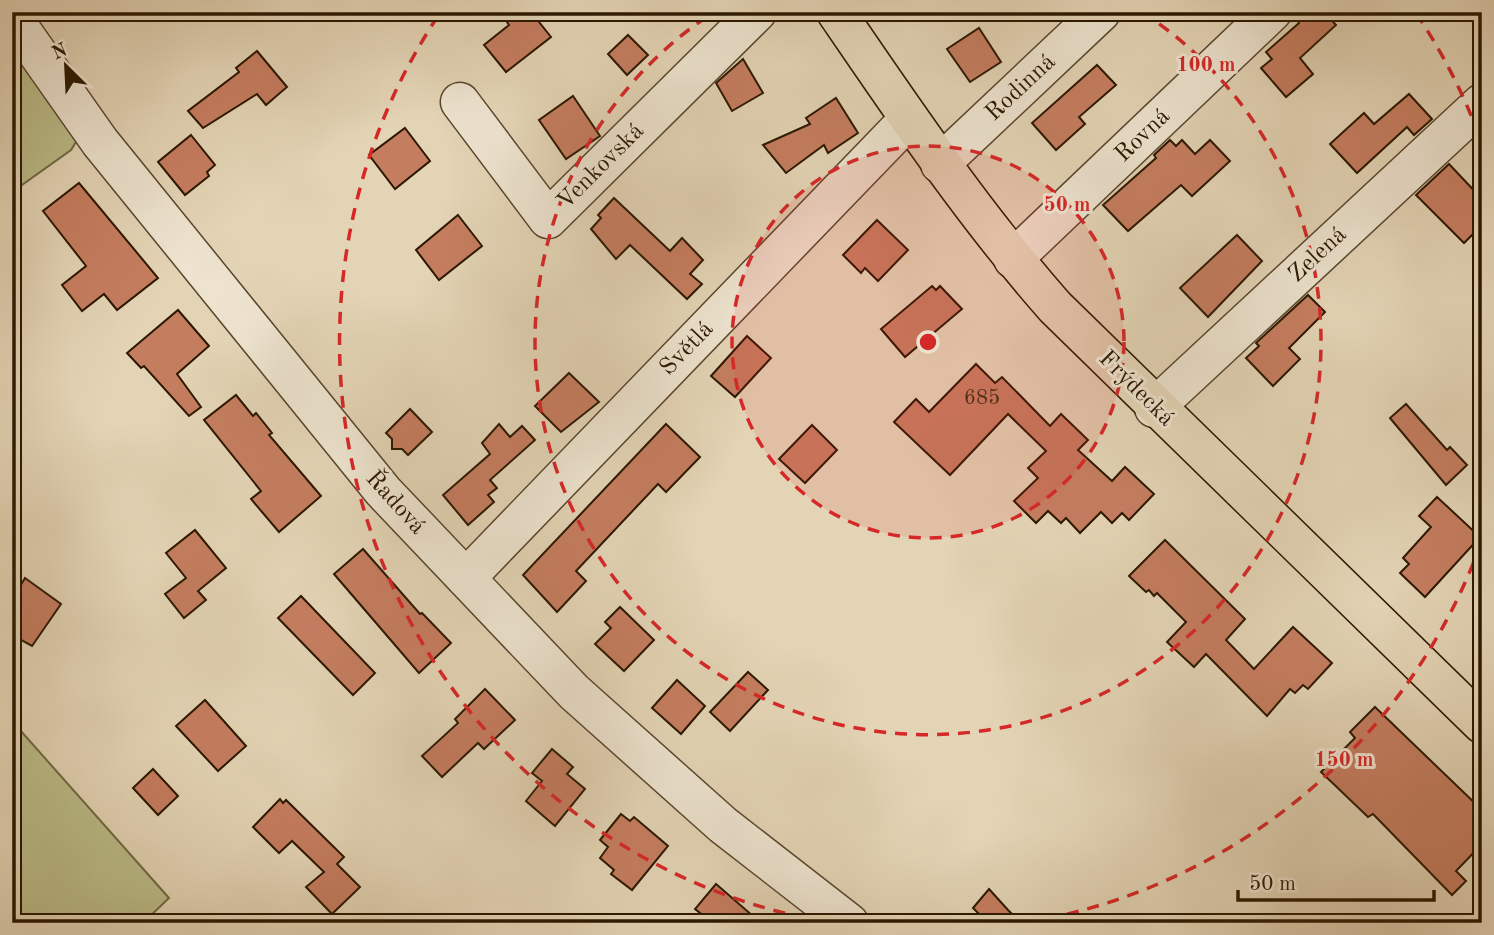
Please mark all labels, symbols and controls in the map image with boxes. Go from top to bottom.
north arrow [32,32,102,102]
text: N [50,41,71,64]
street label: Rodinná [981,50,1061,126]
text: 100 m [1176,55,1236,76]
street label: Rovná [1111,104,1175,167]
street label: Venkovská [553,119,649,215]
text: 50 m [1043,195,1091,216]
street label: Zelená [1285,223,1352,287]
street label: Světlá [656,317,718,381]
centre of rings [916,330,940,354]
street label: Frýdecká [1094,347,1179,432]
house number: 685 [964,388,1000,409]
street label: Řadová [361,464,433,539]
text: 150 m [1314,750,1374,771]
scale bar [1238,858,1434,902]
text: 50 m [1249,874,1296,895]

